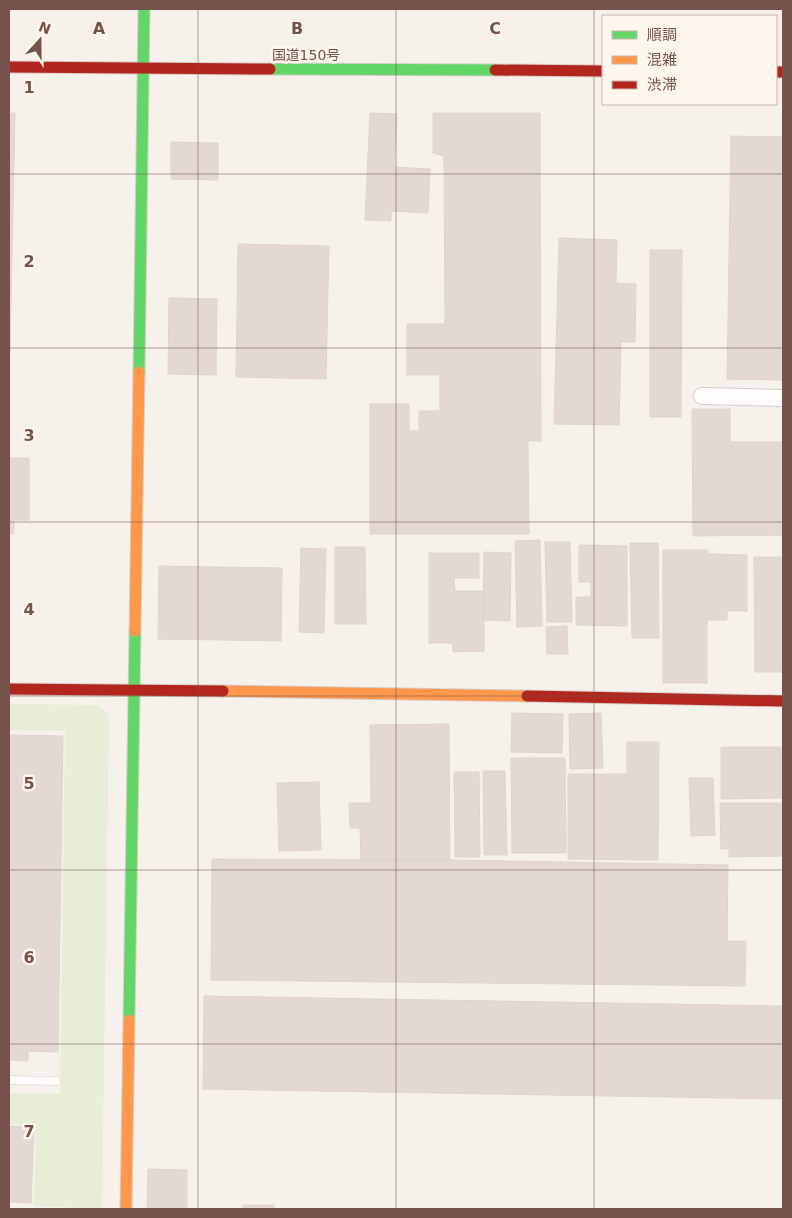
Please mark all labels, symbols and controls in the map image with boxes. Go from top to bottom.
north arrow [15,15,65,65]
legend [602,15,777,105]
text: N [36,18,53,37]
text: A [93,19,106,38]
text: B [291,19,303,38]
text: C [489,19,501,38]
text: 順調 [647,26,677,44]
street label: 国道150号 [272,47,340,63]
text: 混雑 [647,51,677,69]
text: 渋滞 [647,76,677,94]
text: 1 [23,78,35,97]
text: 2 [23,252,35,271]
text: 3 [23,426,35,445]
text: 4 [23,600,35,619]
text: 5 [23,774,35,793]
text: 6 [23,948,35,967]
text: 7 [23,1122,35,1141]

